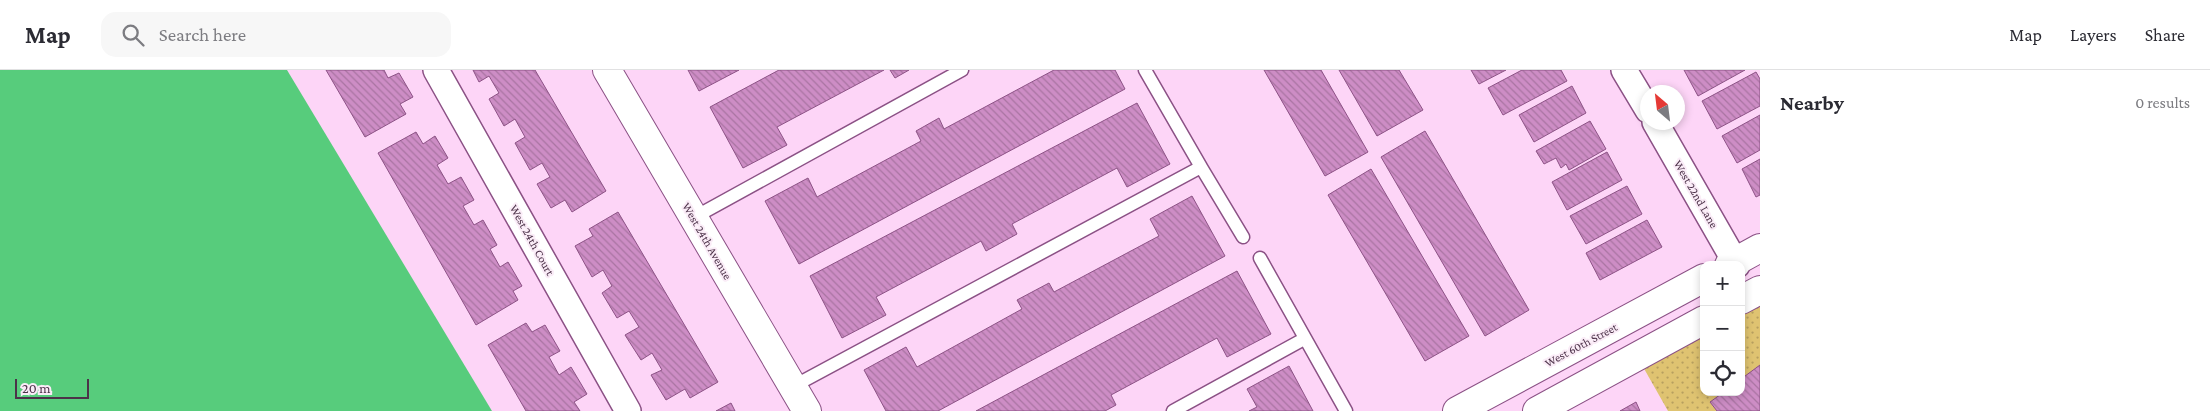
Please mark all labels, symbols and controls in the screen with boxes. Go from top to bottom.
search box [101,12,451,57]
text: Map [25,21,71,48]
icon: search [119,21,147,49]
text: Search here [159,24,246,45]
text: Map [2009,25,2042,45]
text: Layers [2070,25,2117,45]
text: Share [2145,25,2185,45]
north arrow [1640,85,1685,130]
text: Nearby [1780,91,1844,115]
text: 0 results [2135,94,2190,111]
street label: West 22nd Lane [1671,157,1721,231]
street label: West 24th Avenue [679,200,735,282]
street label: West 24th Court [507,202,558,279]
map controls [1700,261,1745,396]
button: + [1700,261,1745,306]
button: − [1700,306,1745,351]
street label: West 60th Street [1542,319,1621,370]
button: locate [1700,351,1745,396]
scale bar [15,376,89,399]
text: 20 m [22,380,50,396]

